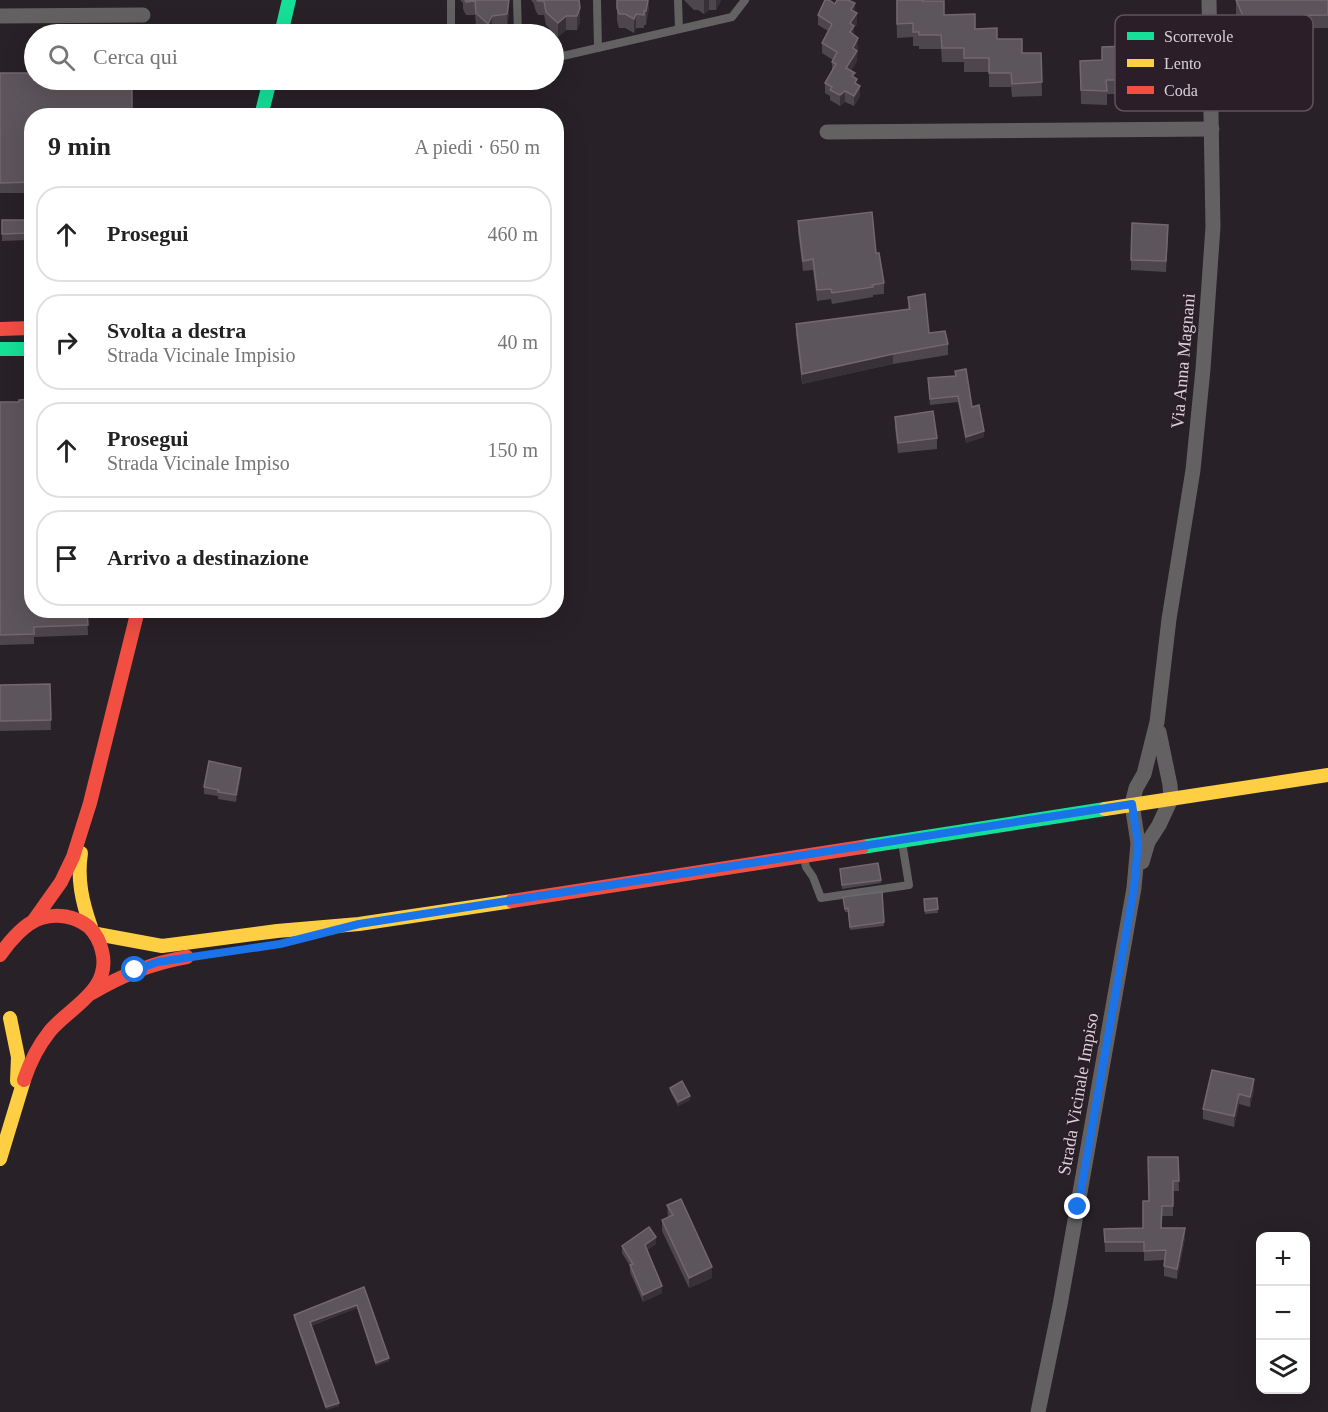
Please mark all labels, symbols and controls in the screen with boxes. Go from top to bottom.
legend [1115,15,1313,111]
search box [24,24,564,90]
text: Scorrevole [1164,28,1233,45]
icon: search [45,41,78,74]
text: Cerca qui [93,44,178,69]
text: Lento [1164,55,1201,72]
text: Coda [1164,82,1198,99]
text: 9 min [48,132,111,161]
text: A piedi · 650 m [414,136,540,158]
icon: ahead [50,218,83,251]
text: Prosegui [107,221,188,246]
text: 460 m [487,223,538,245]
street label: Via Anna Magnani [1167,292,1199,430]
text: Svolta a destra [107,318,246,343]
icon: right [50,326,83,359]
text: 40 m [497,331,538,353]
text: Strada Vicinale Impisio [107,344,295,366]
text: Prosegui [107,426,188,451]
icon: ahead [50,434,83,467]
text: 150 m [487,439,538,461]
text: Strada Vicinale Impiso [107,452,290,474]
icon: arrive [50,542,83,575]
text: Arrivo a destinazione [107,545,309,570]
route start [121,956,147,982]
street label: Strada Vicinale Impiso [1054,1011,1102,1177]
route end [1064,1193,1090,1219]
map controls [1256,1232,1310,1394]
button: + [1256,1232,1310,1286]
button: − [1256,1286,1310,1340]
button: layers [1256,1340,1310,1394]

